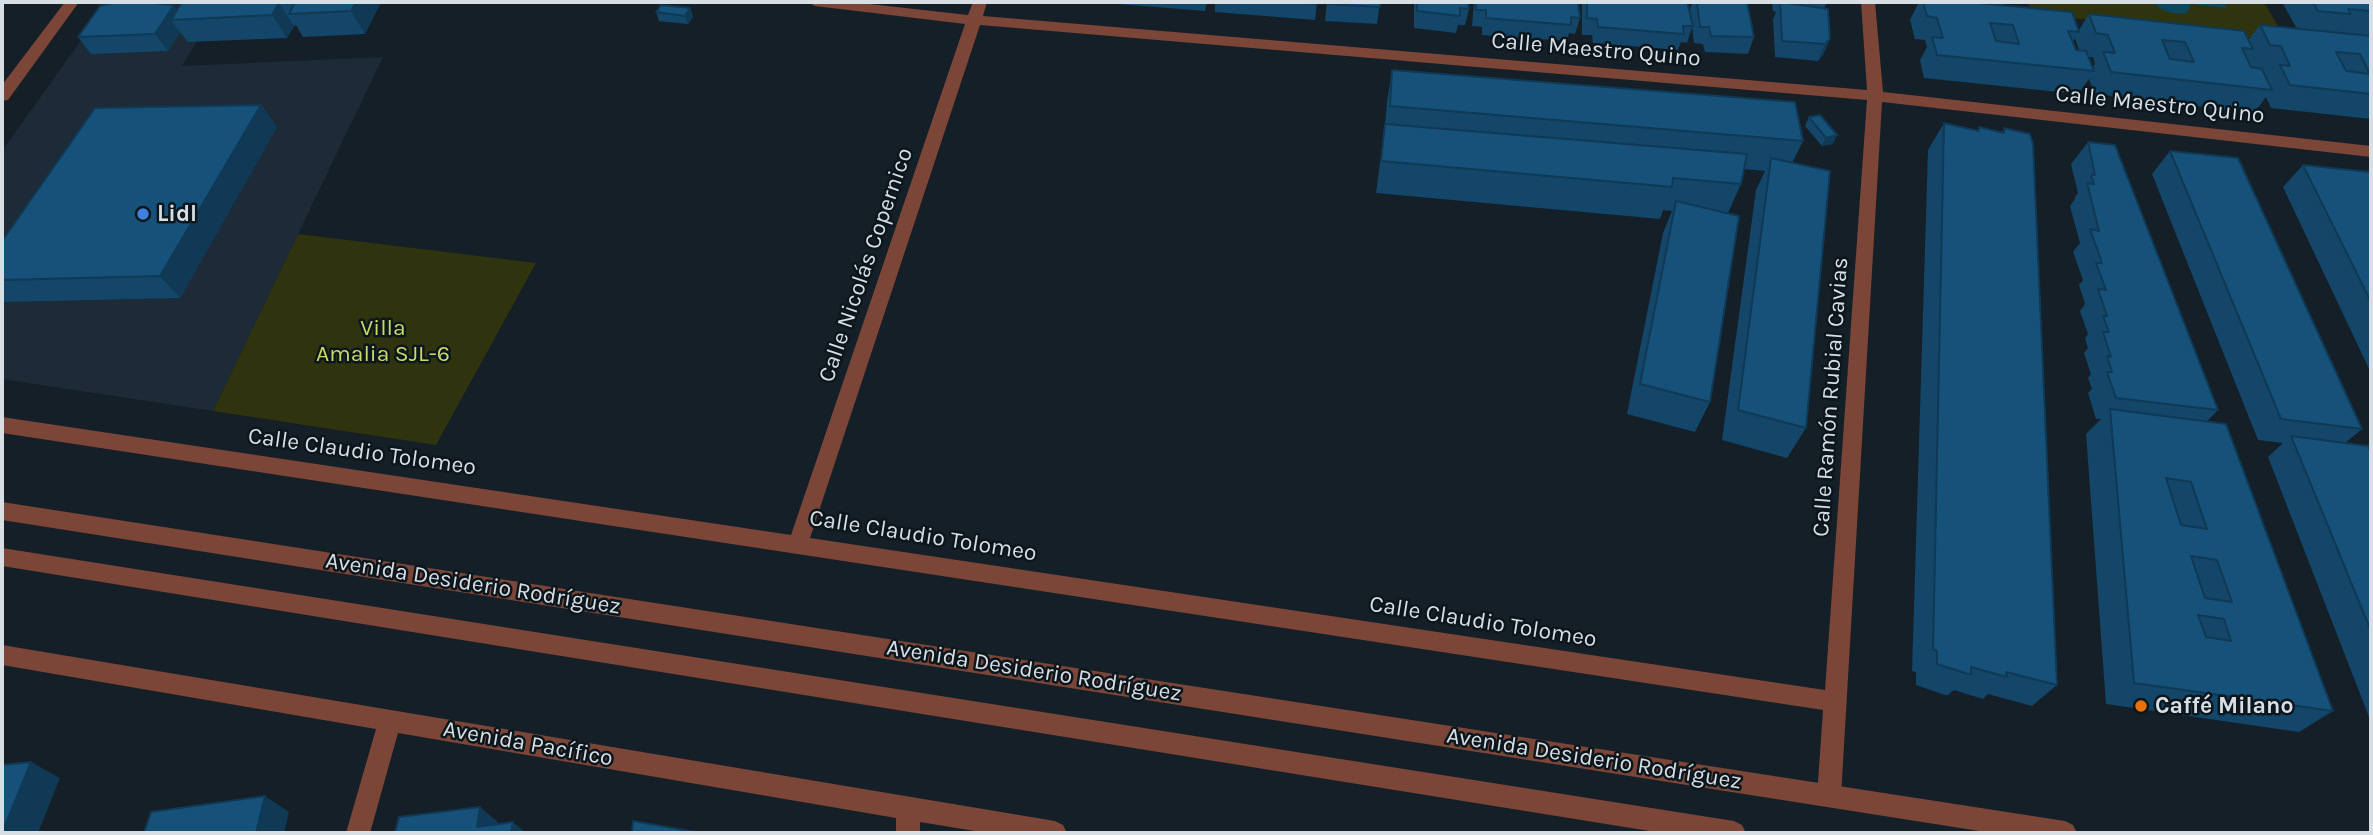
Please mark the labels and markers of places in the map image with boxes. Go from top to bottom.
place label: Lidl [157,200,197,228]
marker: Lidl [135,206,151,222]
place label: Caffé Milano [2155,692,2293,720]
marker: Caffé Milano [2133,698,2149,714]

